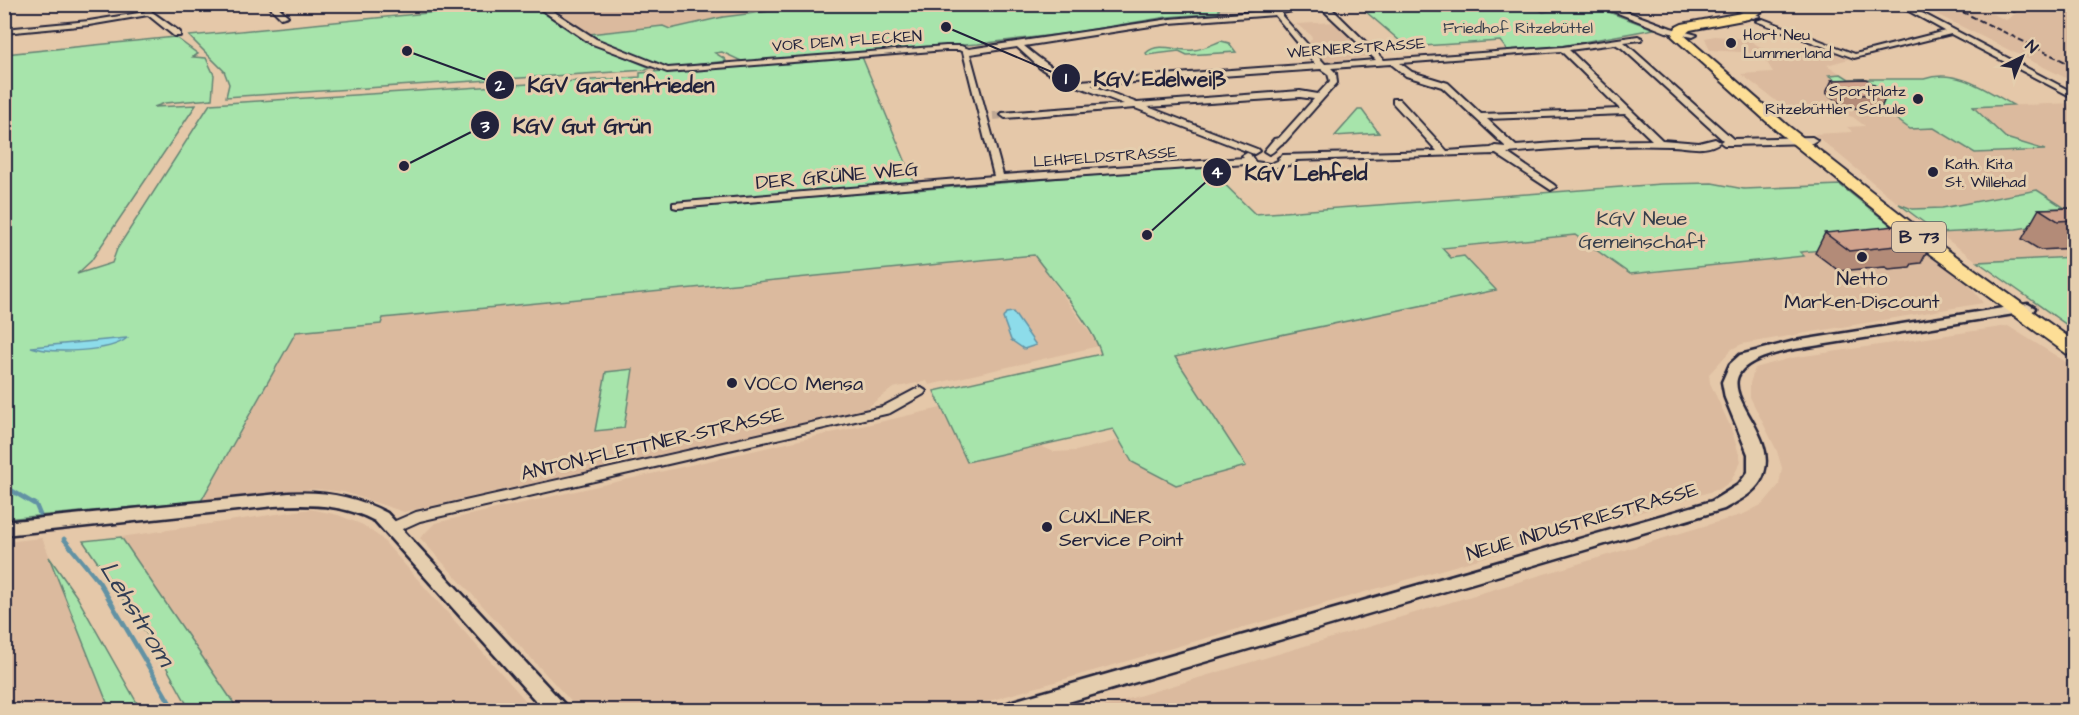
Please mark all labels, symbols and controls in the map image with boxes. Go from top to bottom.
park label: Friedhof Ritzebüttel [1443,17,1593,39]
place label: Hort Neu Lummerland [1743,24,1831,64]
street label: VOR DEM FLECKEN [771,25,923,57]
north arrow [1992,27,2052,87]
street label: WERNERSTRASSE [1286,32,1427,64]
text: N [2020,35,2043,58]
marker: Hort Neu Lummerland [1724,36,1738,50]
callout: KGV Edelweiß [1051,59,1238,98]
callout: KGV Gartenfrieden [485,65,726,104]
text: KGV Edelweiß [1093,65,1227,94]
text: 1 [1065,66,1068,91]
text: KGV Gartenfrieden [527,71,715,100]
text: 2 [494,73,506,98]
place label: Sportplatz Ritzebüttler Schule [1765,80,1906,120]
marker: Sportplatz Ritzebüttler Schule [1911,92,1925,106]
callout: KGV Gut Grün [470,106,663,145]
text: KGV Gut Grün [513,112,652,141]
text: 3 [479,114,490,139]
street label: LEHFELDSTRASSE [1032,141,1178,173]
callout: KGV Lehfeld [1202,153,1379,192]
place label: Kath. Kita St. Willehad [1945,153,2026,193]
street label: DER GRÜNE WEG [755,155,920,197]
text: KGV Lehfeld [1244,159,1368,188]
text: 4 [1211,160,1224,185]
marker: Kath. Kita St. Willehad [1926,165,1940,179]
park label: KGV Neue Gemeinschaft [1579,205,1705,256]
road number: B 73 [1892,222,1946,252]
marker: Netto Marken-Discount [1855,250,1869,264]
place label: Netto Marken-Discount [1784,265,1940,316]
place label: VOCO Mensa [744,370,863,398]
marker: VOCO Mensa [725,376,739,390]
street label: ANTON-FLETTNER-STRASSE [518,400,787,488]
street label: NEUE INDUSTRIESTRASSE [1463,475,1701,568]
place label: CUXLINER Service Point [1059,503,1184,554]
marker: CUXLINER Service Point [1040,520,1054,534]
water label: Lehstrom [91,554,185,675]

